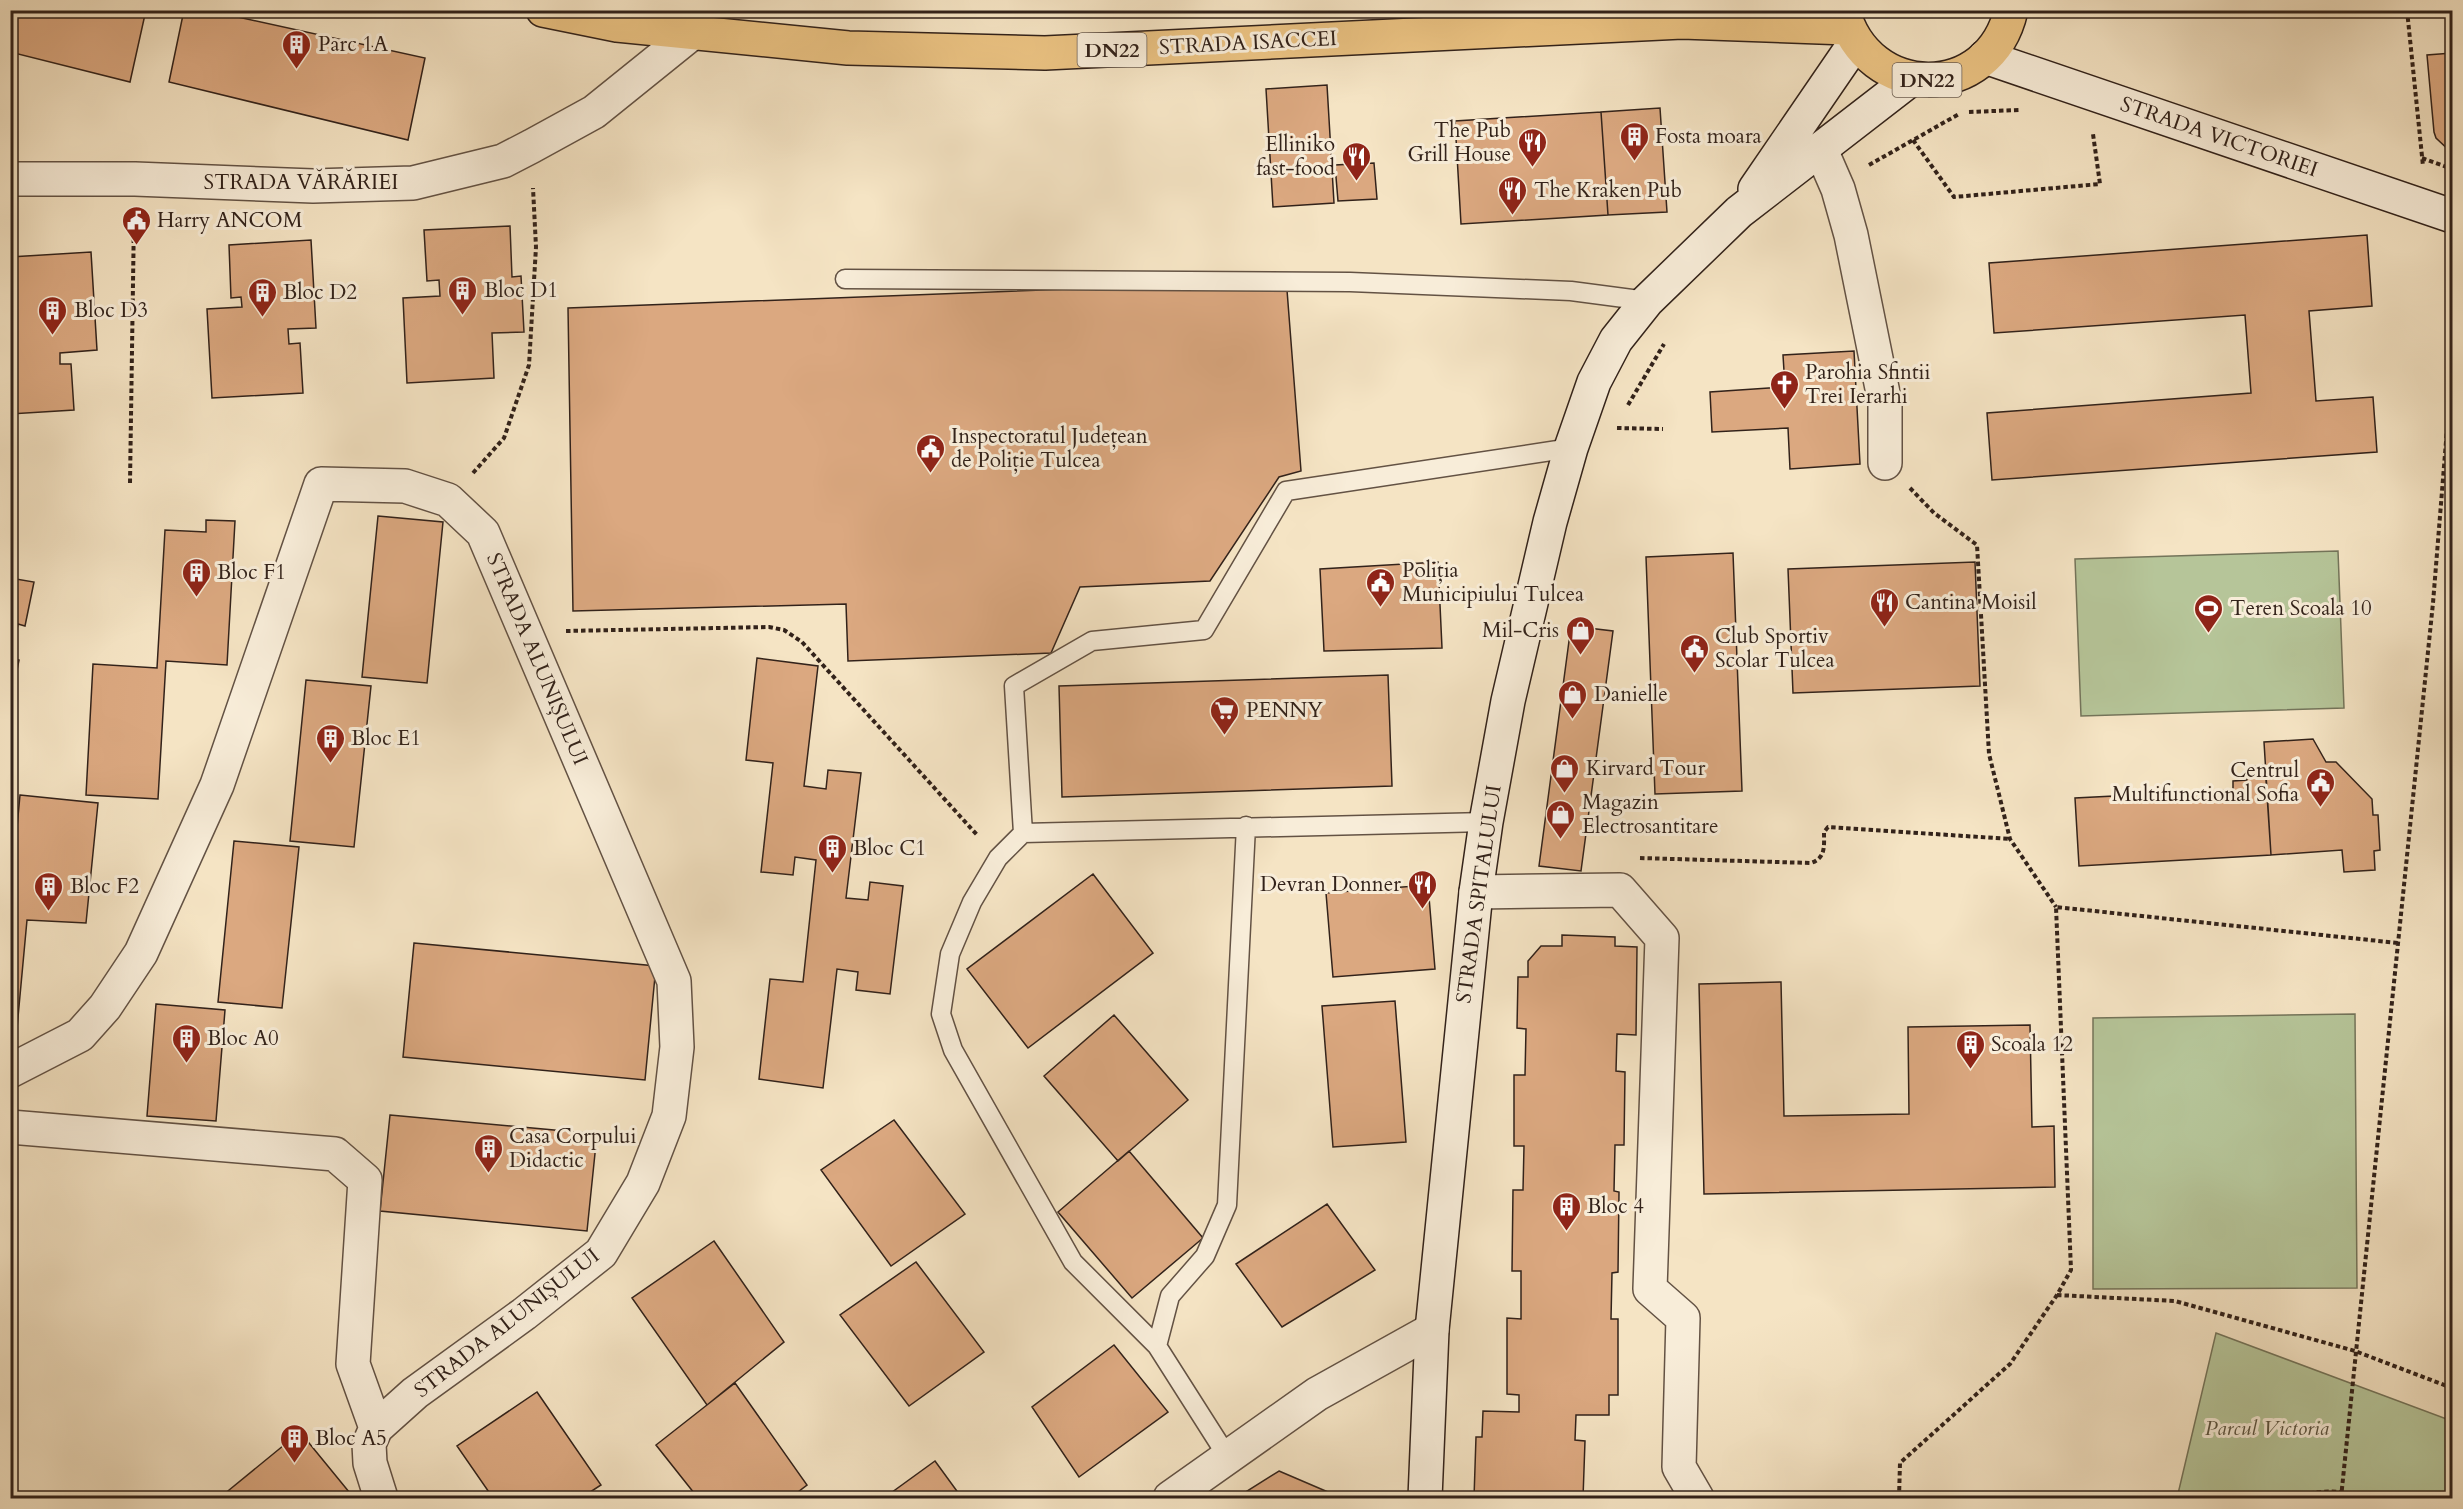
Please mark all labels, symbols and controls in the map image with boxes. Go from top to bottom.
street label: STRADA ISACCEI [1158,24,1338,62]
building icon: Parc 1A [281,28,313,70]
place label: Parc 1A [318,30,388,59]
road number: DN22 [1078,33,1146,67]
road number: DN22 [1892,63,1962,97]
street label: STRADA VICTORIEI [2116,90,2322,184]
place label: The Pub Grill House [1407,116,1511,169]
building icon: Fosta moara [1618,120,1650,162]
place label: Fosta moara [1655,122,1762,151]
restaurant icon: The Pub Grill House [1516,126,1548,168]
place label: Elliniko fast-food [1256,130,1335,183]
restaurant icon: Elliniko fast-food [1340,140,1372,182]
street label: STRADA VĂRĂRIEI [204,168,398,197]
restaurant icon: The Kraken Pub [1497,174,1529,216]
place label: The Kraken Pub [1534,176,1682,205]
public building icon: Harry ANCOM [120,204,152,246]
place label: Harry ANCOM [157,206,303,235]
building icon: Bloc D1 [447,274,479,316]
building icon: Bloc D2 [246,276,278,318]
place label: Bloc D1 [484,276,558,305]
place label: Bloc D2 [283,278,357,307]
building icon: Bloc D3 [37,294,69,336]
place label: Bloc D3 [74,296,148,325]
place label: Parohia Sfintii Trei Ierarhi [1805,358,1930,411]
church icon: Parohia Sfintii Trei Ierarhi [1768,368,1800,410]
place label: Inspectoratul Județean de Poliție Tulcea [951,422,1148,475]
public building icon: Inspectoratul Județean de Poliție Tulcea [914,432,946,474]
street label: STRADA ALUNIȘULUI [479,549,595,769]
building icon: Bloc F1 [180,556,212,598]
place label: Poliția Municipiului Tulcea [1402,556,1584,609]
place label: Bloc F1 [217,558,286,587]
public building icon: Poliția Municipiului Tulcea [1365,566,1397,608]
restaurant icon: Cantina Moisil [1868,586,1900,628]
place label: Cantina Moisil [1905,588,2037,617]
sports icon: Teren Scoala 10 [2193,592,2225,634]
place label: Teren Scoala 10 [2230,594,2372,623]
shop icon: Mil-Cris [1564,614,1596,656]
place label: Mil-Cris [1482,616,1559,645]
place label: Club Sportiv Scolar Tulcea [1715,622,1835,675]
public building icon: Club Sportiv Scolar Tulcea [1678,632,1710,674]
shop icon: Danielle [1557,678,1589,720]
place label: Danielle [1594,680,1668,709]
supermarket icon: PENNY [1209,694,1241,736]
place label: PENNY [1246,696,1323,725]
building icon: Bloc E1 [314,722,346,764]
place label: Bloc E1 [351,724,421,753]
shop icon: Kirvard Tour [1549,752,1581,794]
place label: Kirvard Tour [1586,754,1706,783]
place label: Centrul Multifunctional Sofia [2112,756,2299,809]
public building icon: Centrul Multifunctional Sofia [2304,766,2336,808]
street label: STRADA SPITALULUI [1449,783,1509,1005]
place label: Magazin Electrosantitare [1582,788,1719,841]
shop icon: Magazin Electrosantitare [1545,798,1577,840]
building icon: Bloc C1 [816,832,848,874]
place label: Bloc C1 [853,834,926,863]
restaurant icon: Devran Donner [1406,868,1438,910]
building icon: Bloc F2 [33,870,65,912]
place label: Devran Donner [1260,870,1401,899]
place label: Bloc F2 [70,872,139,901]
building icon: Bloc A0 [170,1022,202,1064]
place label: Bloc A0 [207,1024,279,1053]
building icon: Scoala 12 [1954,1028,1986,1070]
place label: Scoala 12 [1991,1030,2073,1059]
place label: Casa Corpului Didactic [509,1122,637,1175]
building icon: Casa Corpului Didactic [472,1132,504,1174]
building icon: Bloc 4 [1550,1190,1582,1232]
place label: Bloc 4 [1587,1192,1644,1221]
street label: STRADA ALUNIȘULUI [408,1242,606,1404]
park label: Parcul Victoria [2205,1414,2329,1443]
building icon: Bloc A5 [278,1422,310,1464]
place label: Bloc A5 [315,1424,387,1453]

